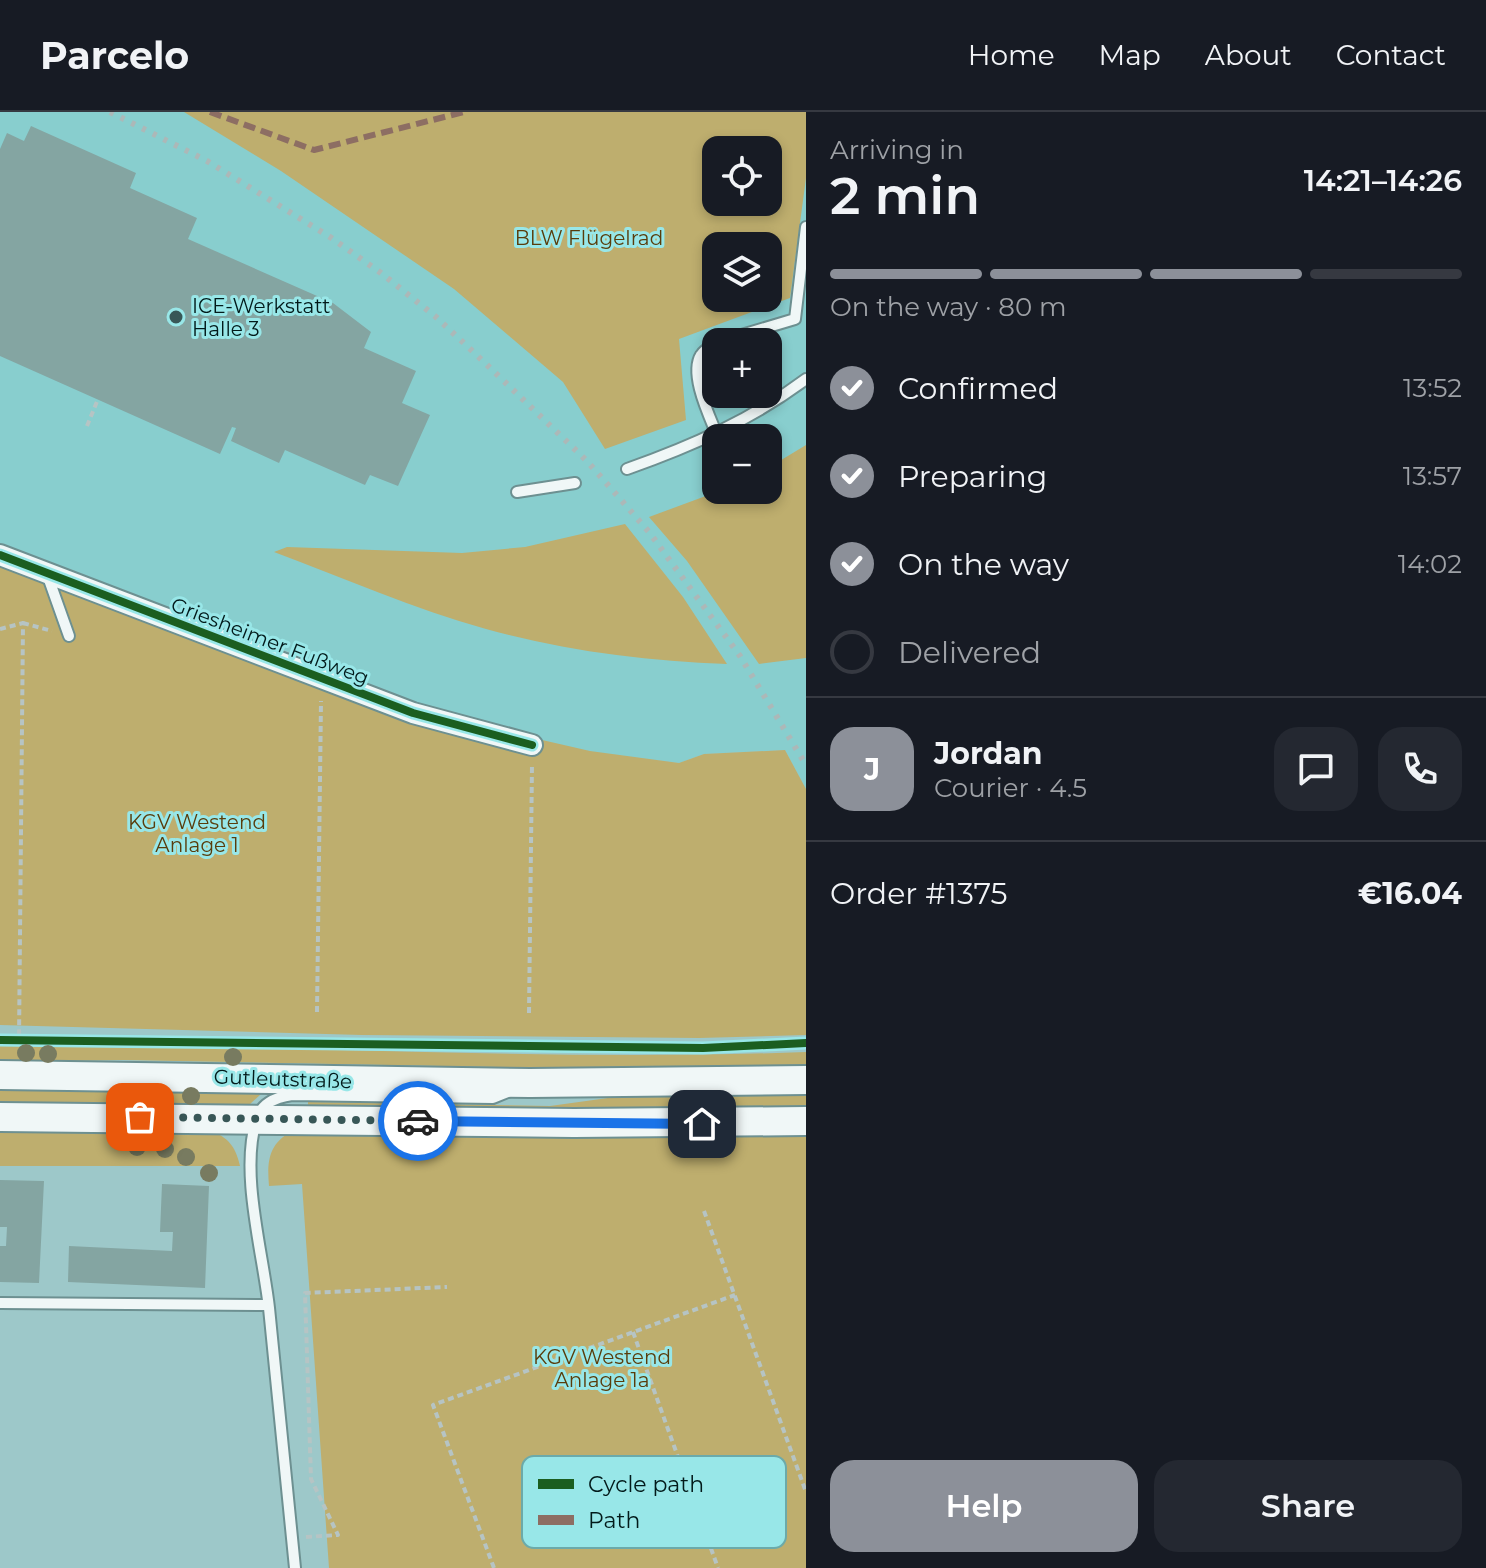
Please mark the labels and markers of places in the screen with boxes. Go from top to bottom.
place label: ICE-Werkstatt Halle 3 [192,294,330,341]
marker: ICE-Werkstatt Halle 3 [167,308,185,326]
pin [106,1083,174,1151]
pin [668,1090,736,1158]

